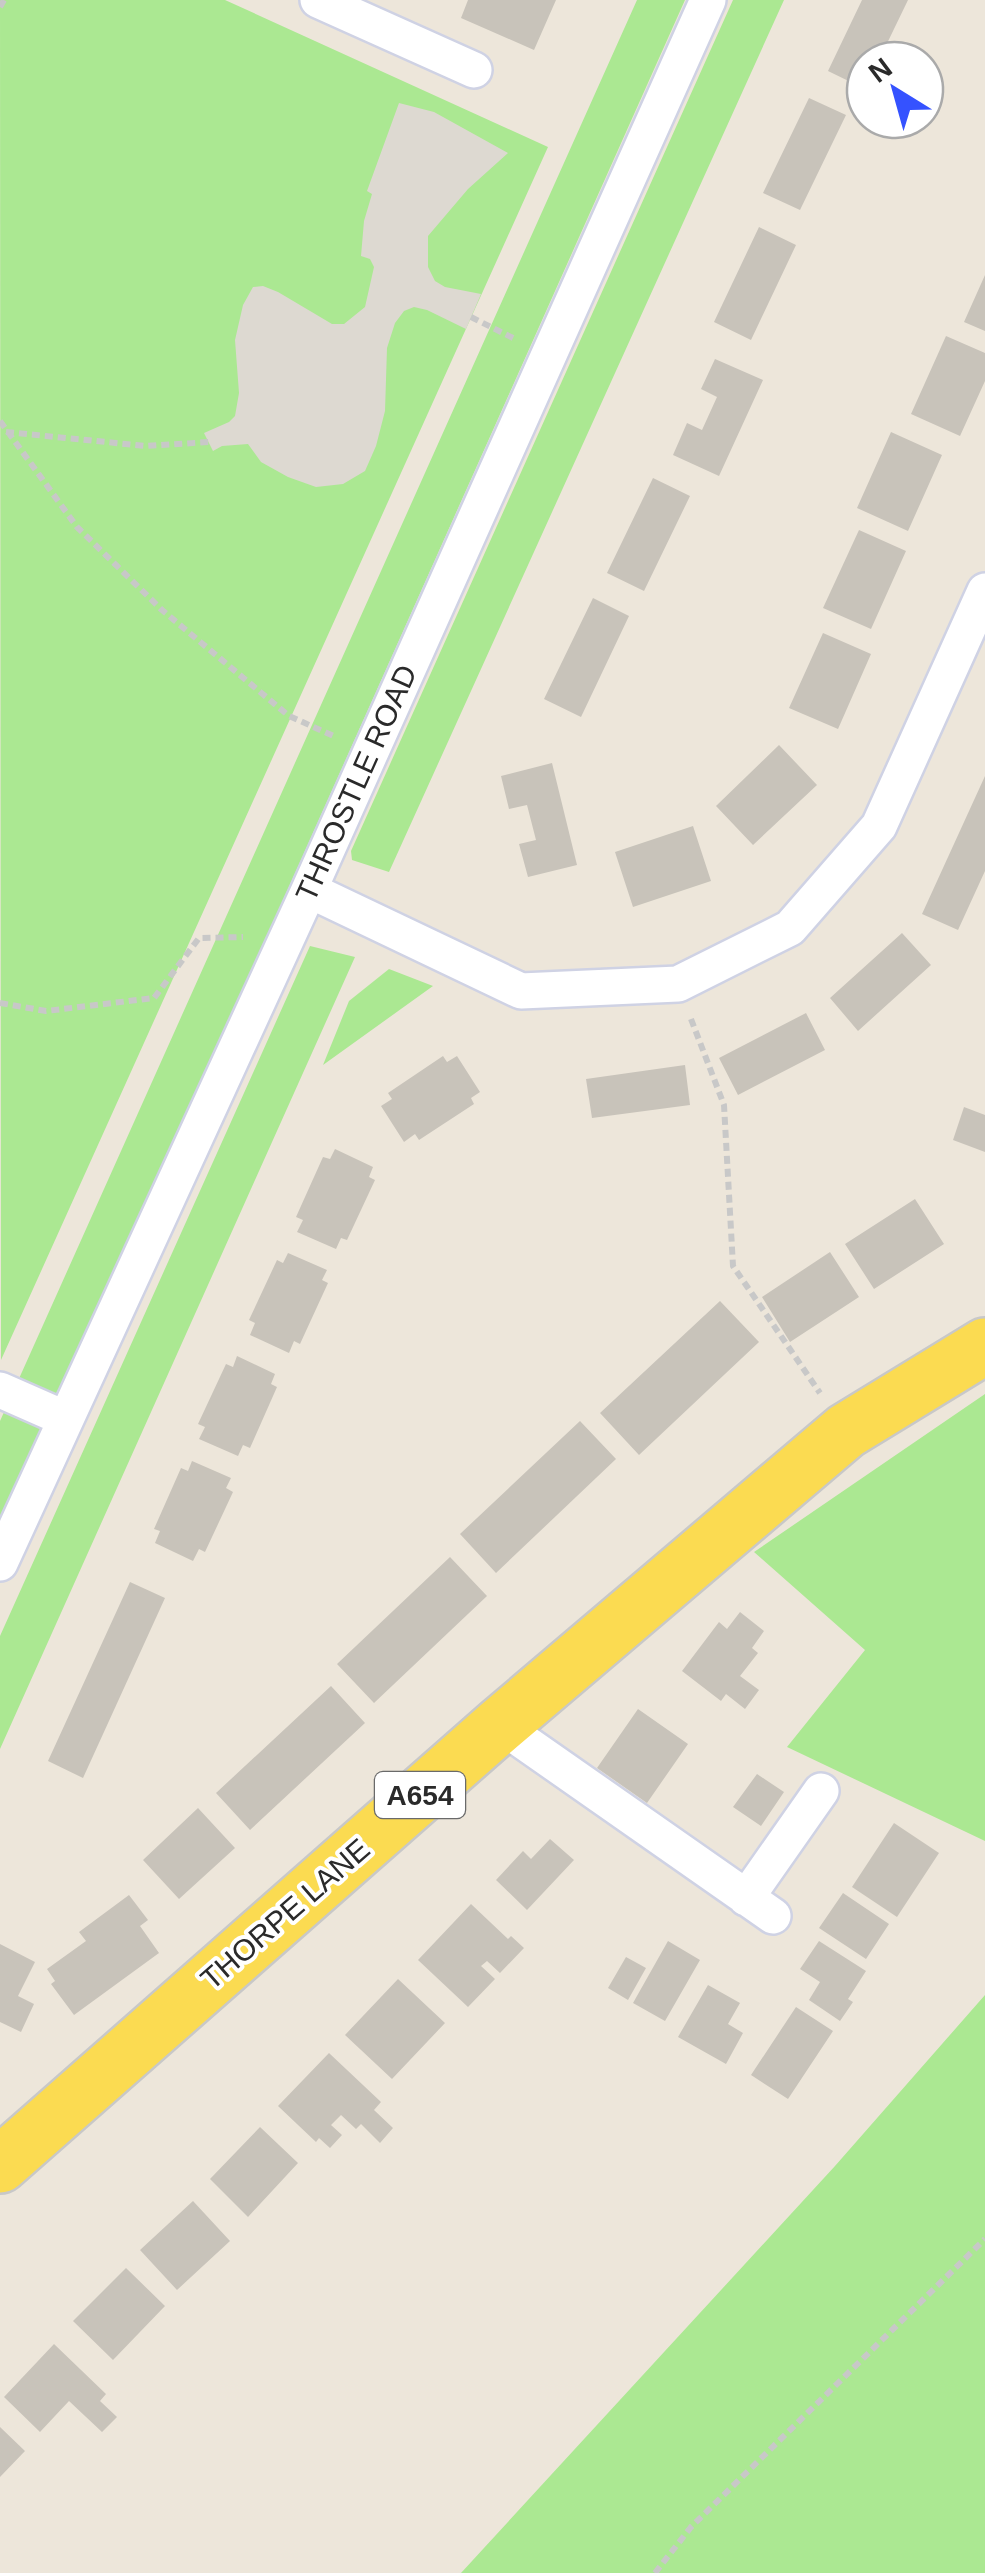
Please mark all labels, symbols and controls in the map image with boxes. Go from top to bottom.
north arrow [845,40,945,140]
text: N [863,52,898,89]
street label: THROSTLE ROAD [289,660,423,906]
road number: A654 [375,1772,465,1818]
street label: THORPE LANE [194,1832,376,1996]

